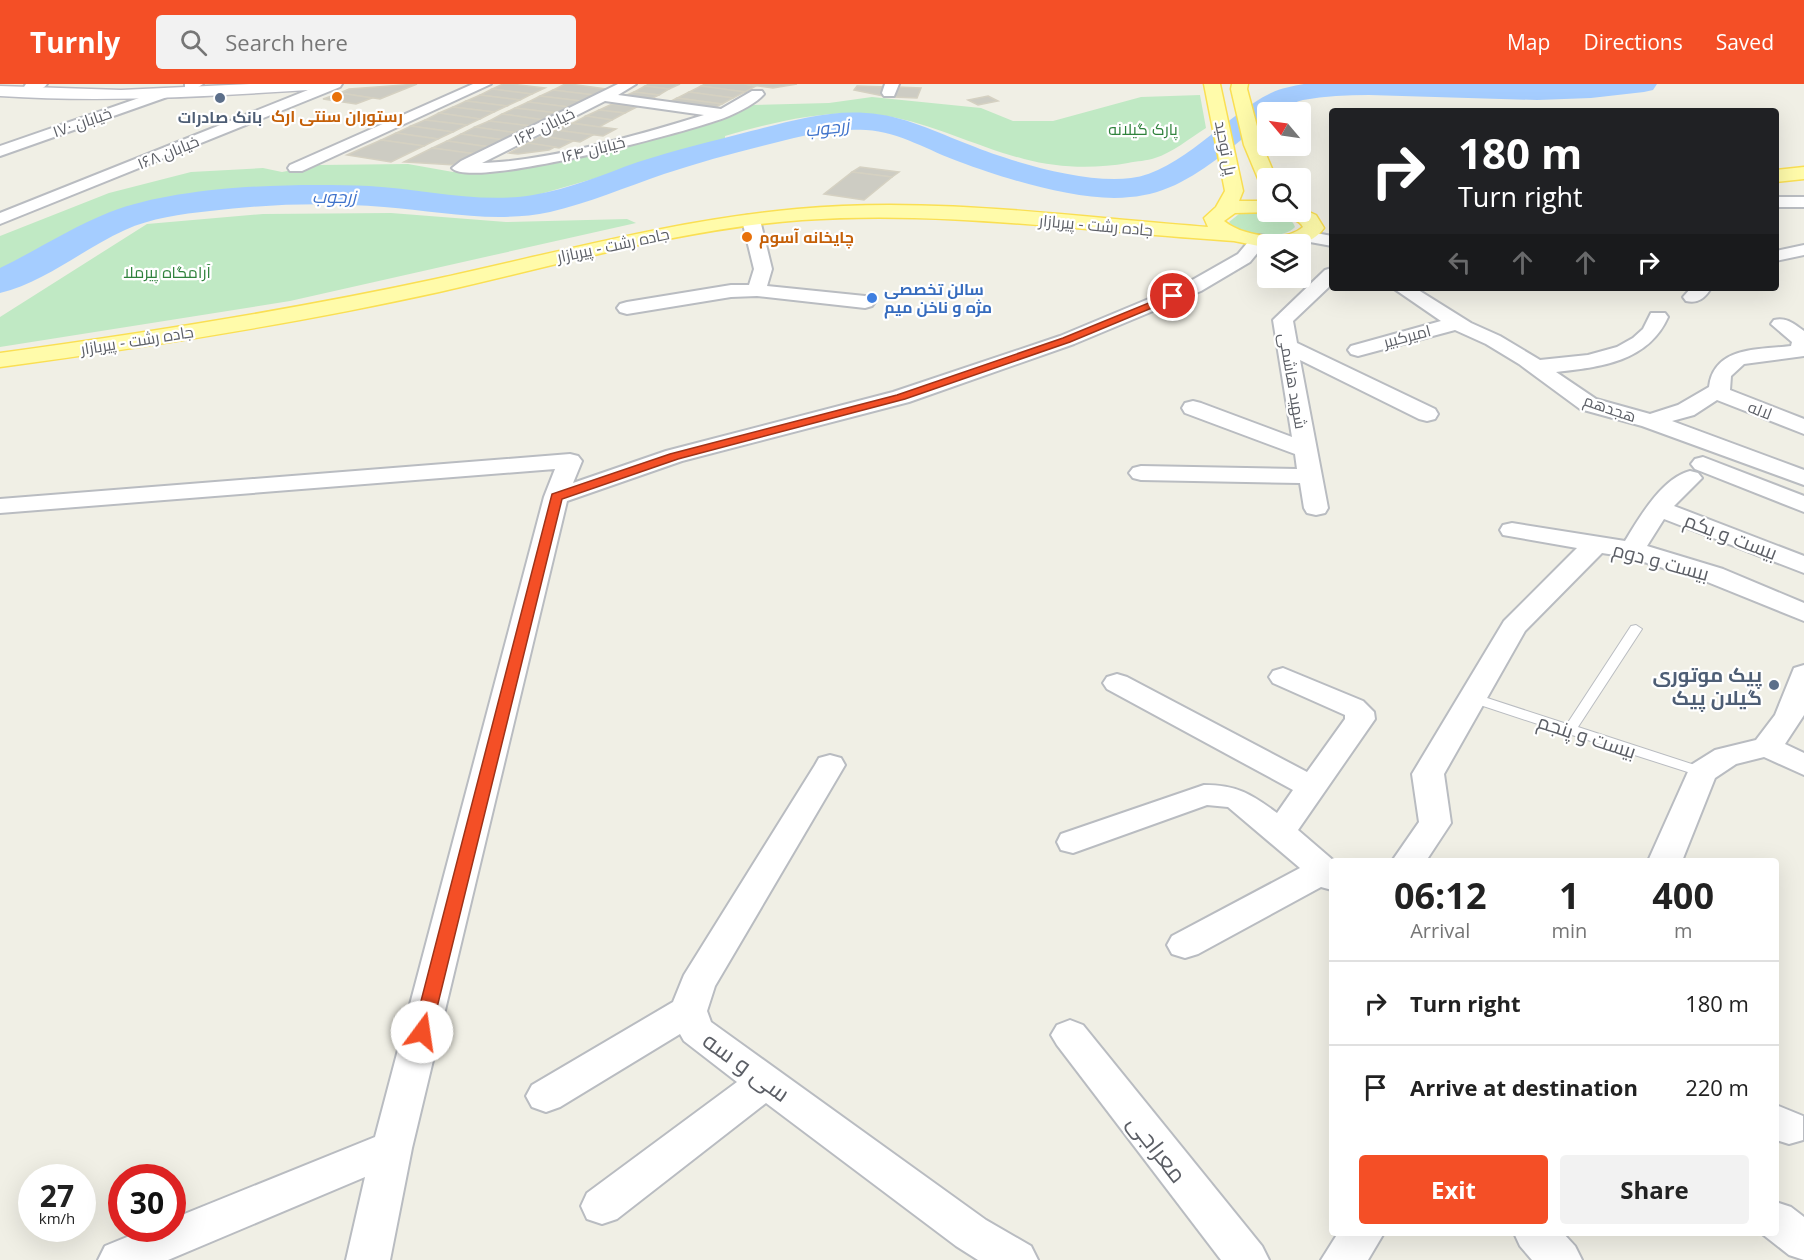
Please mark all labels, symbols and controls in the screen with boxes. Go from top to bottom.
search box [156,15,576,69]
text: Turnly [30,23,120,61]
icon: search [177,26,210,59]
text: Search here [225,27,348,57]
text: Map [1507,28,1550,56]
text: Directions [1583,28,1683,56]
text: Saved [1716,28,1774,56]
marker: رستوران سنتی ارک [330,90,344,104]
marker: بانک صادرات [213,91,227,105]
street label: خیابان ۱۷۰ [50,102,114,142]
street label: ۱۶۴ خیابان [510,102,578,150]
north arrow [1257,102,1311,156]
map controls [1257,102,1311,288]
place label: رستوران سنتی ارک [271,105,403,127]
place label: بانک صادرات [178,106,262,128]
water label: زرجوب [804,112,853,142]
park label: پارک گیلانه [1108,118,1179,141]
street label: پل توحید [1209,119,1242,178]
text: 180 m [1458,124,1582,181]
street label: خیابان ۱۶۸ [134,130,202,174]
street label: خیابان ۱۶۴ [559,130,627,168]
icon: right [1359,132,1437,210]
button: search [1257,168,1311,222]
text: Turn right [1458,178,1583,215]
water label: زرجوب [312,184,358,208]
street label: جاده رشت - پیربازار [1037,209,1154,242]
street label: جاده رشت - پیربازار [554,222,671,269]
place label: چایخانه آسوم [759,226,854,249]
marker: چایخانه آسوم [740,230,754,244]
button: layers [1257,234,1311,288]
icon: left [1443,246,1476,279]
icon: ahead [1506,246,1539,279]
icon: ahead [1569,246,1602,279]
icon: right [1632,246,1665,279]
park label: آرامگاه پیرملا [123,261,211,284]
pin [1147,270,1198,321]
place label: سالن تخصصی مژه و ناخن میم [884,278,992,319]
icon: arrive [1156,279,1189,312]
marker: سالن تخصصی مژه و ناخن میم [865,291,879,305]
street label: امیرکبیر [1380,319,1433,353]
street label: جاده رشت - پیربازار [78,320,195,361]
street label: شهید هاشمی [1274,331,1312,431]
street label: هجدهم [1580,389,1639,428]
street label: لاله [1745,395,1775,425]
street label: بیست و یکم [1680,506,1781,567]
street label: بیست و دوم [1609,535,1712,588]
place label: پیک موتوری گیلان پیک [1652,661,1762,712]
marker: پیک موتوری گیلان پیک [1767,678,1781,692]
street label: بیست و پنجم [1534,707,1640,766]
text: 06:12 [1394,871,1487,920]
text: 1 [1559,871,1580,920]
text: 400 [1652,871,1714,920]
text: Arrival [1410,917,1470,944]
text: min [1551,917,1587,944]
text: m [1674,917,1692,944]
icon: right [1359,987,1392,1020]
text: Turn right [1410,988,1521,1018]
text: 180 m [1685,988,1749,1018]
position arrow [390,1000,454,1064]
street label: سی و سه [697,1023,797,1109]
icon: arrive [1359,1071,1392,1104]
text: Arrive at destination [1410,1072,1638,1102]
text: 220 m [1685,1072,1749,1102]
street label: معراجی [1121,1107,1195,1189]
button: Exit [1359,1155,1548,1224]
button: Share [1560,1155,1749,1224]
speed limit sign: 30 [108,1164,186,1242]
text: 27 [40,1175,74,1216]
text: km/h [39,1208,75,1228]

